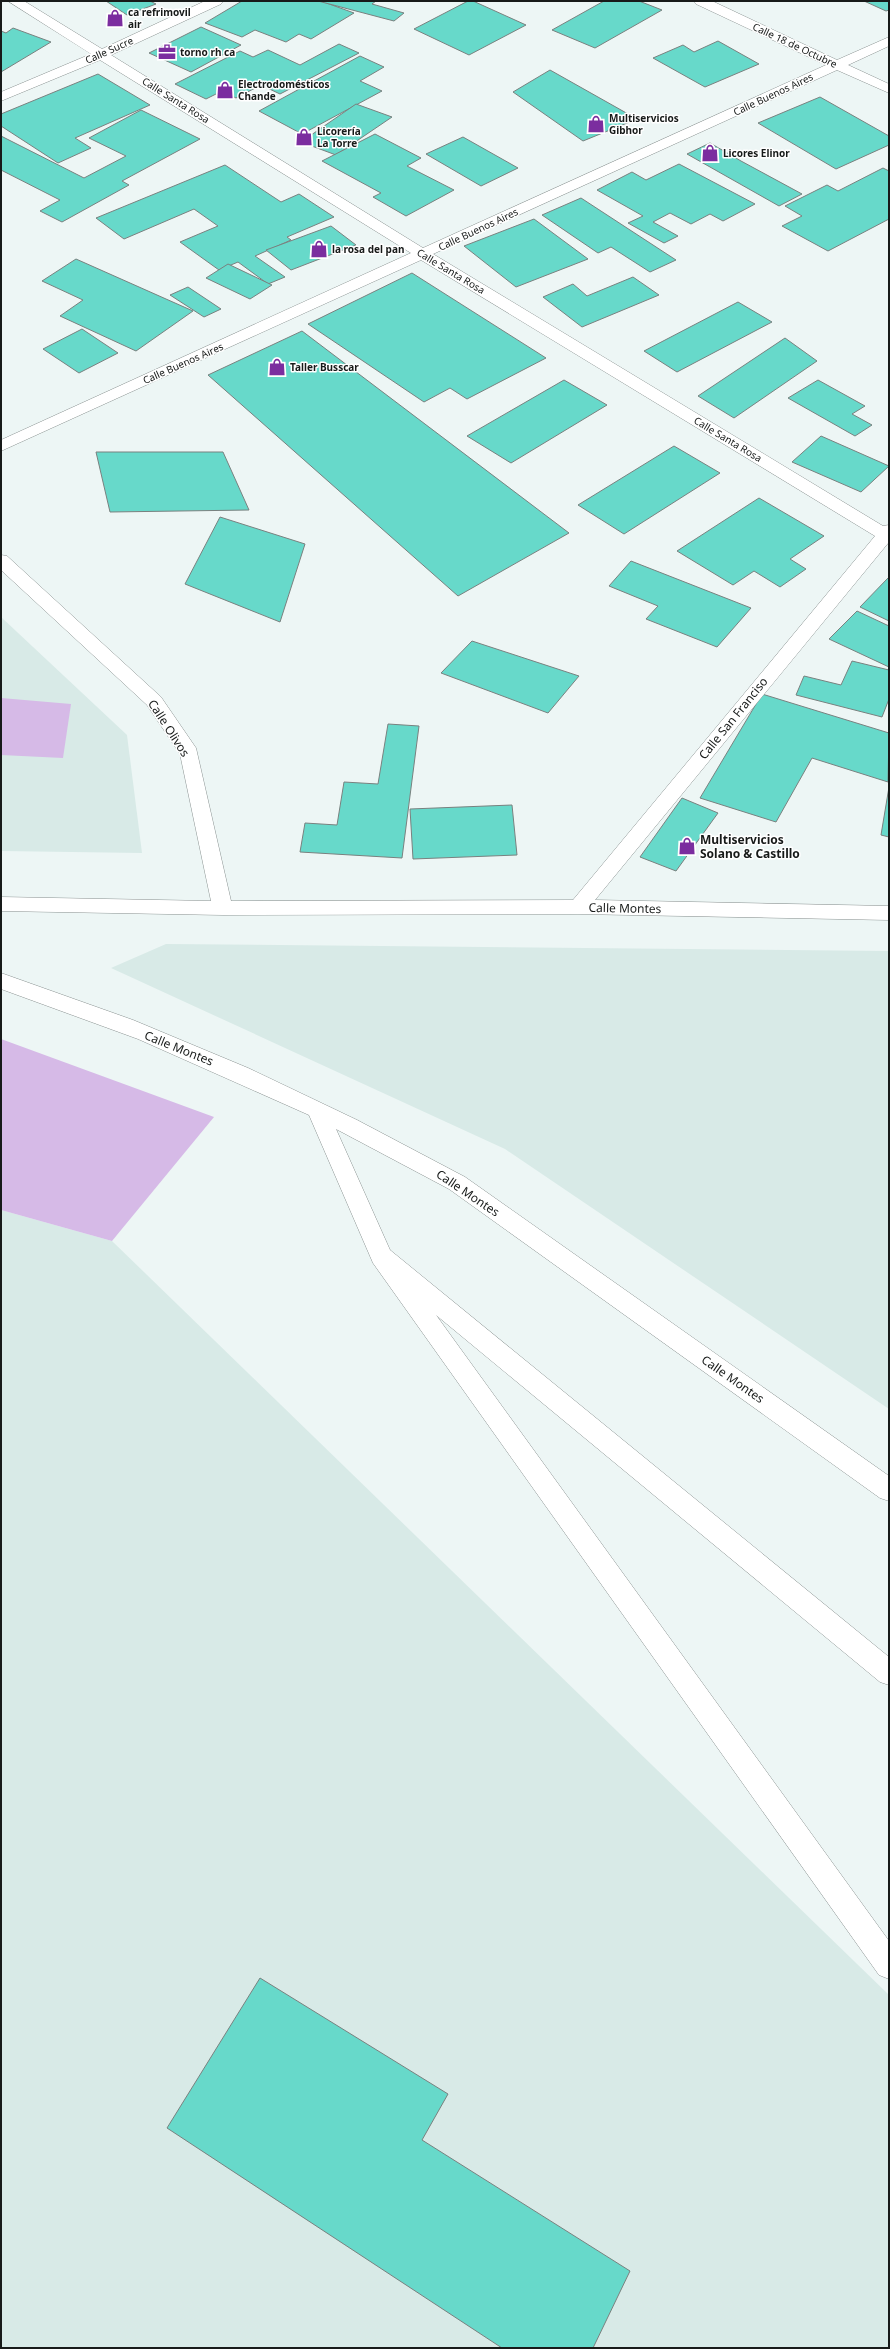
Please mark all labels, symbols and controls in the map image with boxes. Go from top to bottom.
place label: ca refrimovil air [128,5,191,31]
shop icon: ca refrimovil air [105,8,125,28]
street label: Calle 18 de Octubre [750,19,840,71]
street label: Calle Sucre [83,33,136,67]
office icon: torno rh ca [157,42,177,62]
place label: torno rh ca [180,45,235,59]
street label: Calle Buenos Aires [731,69,815,119]
street label: Calle Santa Rosa [140,74,212,126]
place label: Electrodomésticos Chande [238,77,330,103]
shop icon: Electrodomésticos Chande [215,80,235,100]
place label: Multiservicios Gibhor [609,111,679,137]
shop icon: Multiservicios Gibhor [586,114,606,134]
place label: Licorería La Torre [317,124,361,150]
shop icon: Licorería La Torre [294,127,314,147]
shop icon: Licores Elinor [700,143,720,163]
place label: Licores Elinor [723,146,790,160]
street label: Calle Buenos Aires [436,204,520,254]
shop icon: la rosa del pan [309,239,329,259]
place label: la rosa del pan [332,242,404,256]
street label: Calle Santa Rosa [414,245,488,297]
street label: Calle Buenos Aires [141,339,226,387]
shop icon: Taller Busscar [267,357,287,377]
place label: Taller Busscar [290,360,359,374]
street label: Calle Santa Rosa [691,413,765,465]
street label: Calle San Franciso [695,673,771,763]
street label: Calle Olivos [144,696,194,760]
place label: Multiservicios Solano & Castillo [700,831,800,862]
shop icon: Multiservicios Solano & Castillo [677,836,697,856]
street label: Calle Montes [588,899,662,917]
street label: Calle Montes [142,1026,216,1070]
street label: Calle Montes [433,1166,503,1221]
street label: Calle Montes [698,1351,768,1407]

